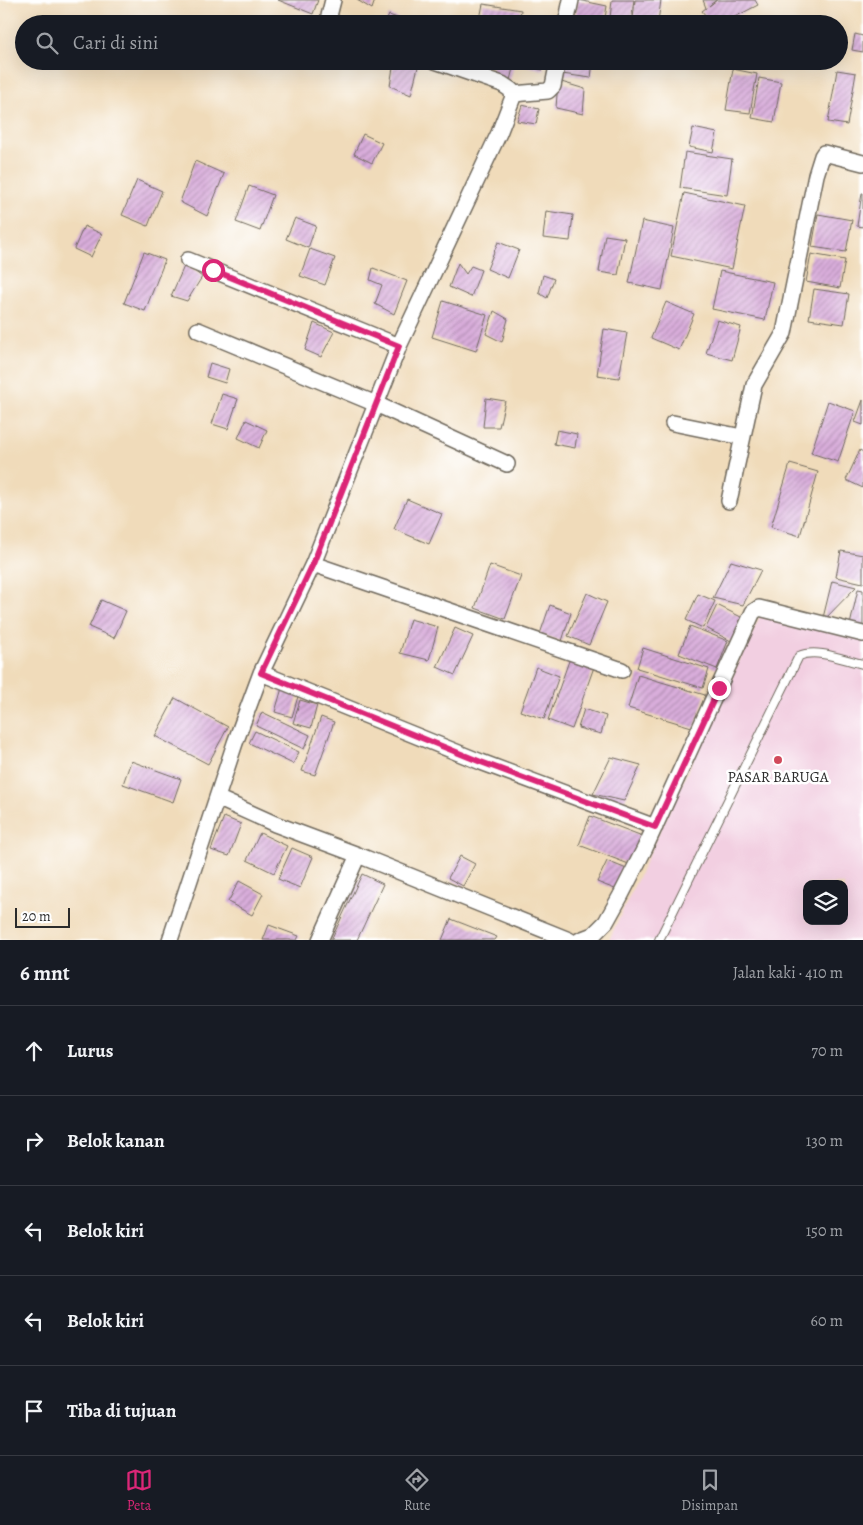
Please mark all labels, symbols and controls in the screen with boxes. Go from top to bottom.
search box [15,15,848,70]
icon: search [33,29,61,57]
text: Cari di sini [73,30,158,56]
route start [202,259,225,282]
route end [708,677,731,700]
marker: PASAR BARUGA [772,754,784,766]
place label: PASAR BARUGA [727,767,829,787]
map controls [803,880,848,925]
button: layers [803,880,848,925]
scale bar [15,905,70,928]
text: 20 m [22,907,51,926]
text: 6 mnt [20,959,70,987]
text: Jalan kaki · 410 m [733,962,843,984]
icon: ahead [20,1037,48,1065]
text: Lurus [67,1038,113,1064]
text: 70 m [811,1040,843,1062]
icon: right [20,1127,48,1155]
text: Belok kanan [67,1128,165,1154]
text: 130 m [806,1130,843,1152]
icon: left [20,1217,48,1245]
text: Belok kiri [67,1218,144,1244]
text: 150 m [806,1220,843,1242]
icon: left [20,1307,48,1335]
text: Belok kiri [67,1308,144,1334]
text: 60 m [811,1310,843,1332]
icon: arrive [20,1397,48,1425]
text: Tiba di tujuan [67,1398,176,1424]
tab: Peta [125,1466,153,1515]
tab: Rute [403,1466,431,1515]
tab: Disimpan [681,1466,738,1515]

